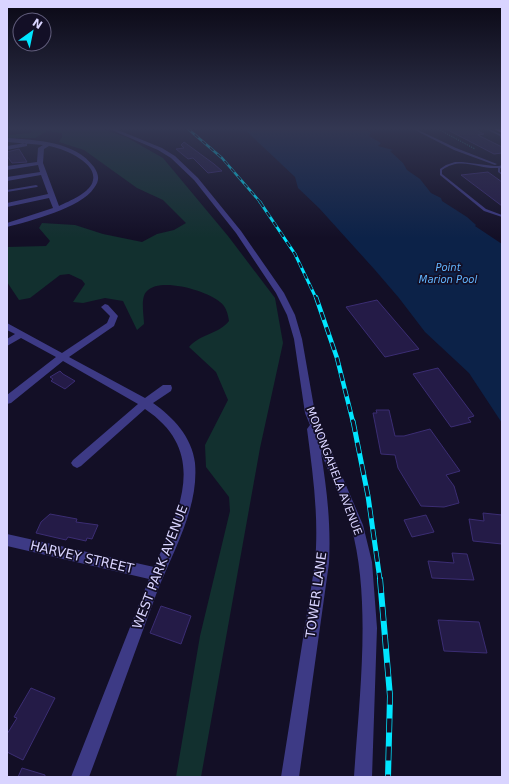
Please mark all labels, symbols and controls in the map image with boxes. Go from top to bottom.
north arrow [12,12,52,52]
text: N [30,16,45,32]
water label: Point Marion Pool [419,262,477,285]
street label: MONONGAHELA AVENUE [303,405,365,537]
street label: WEST PARK AVENUE [129,503,191,631]
street label: HARVEY STREET [29,538,135,576]
street label: TOWER LANE [302,551,329,640]

